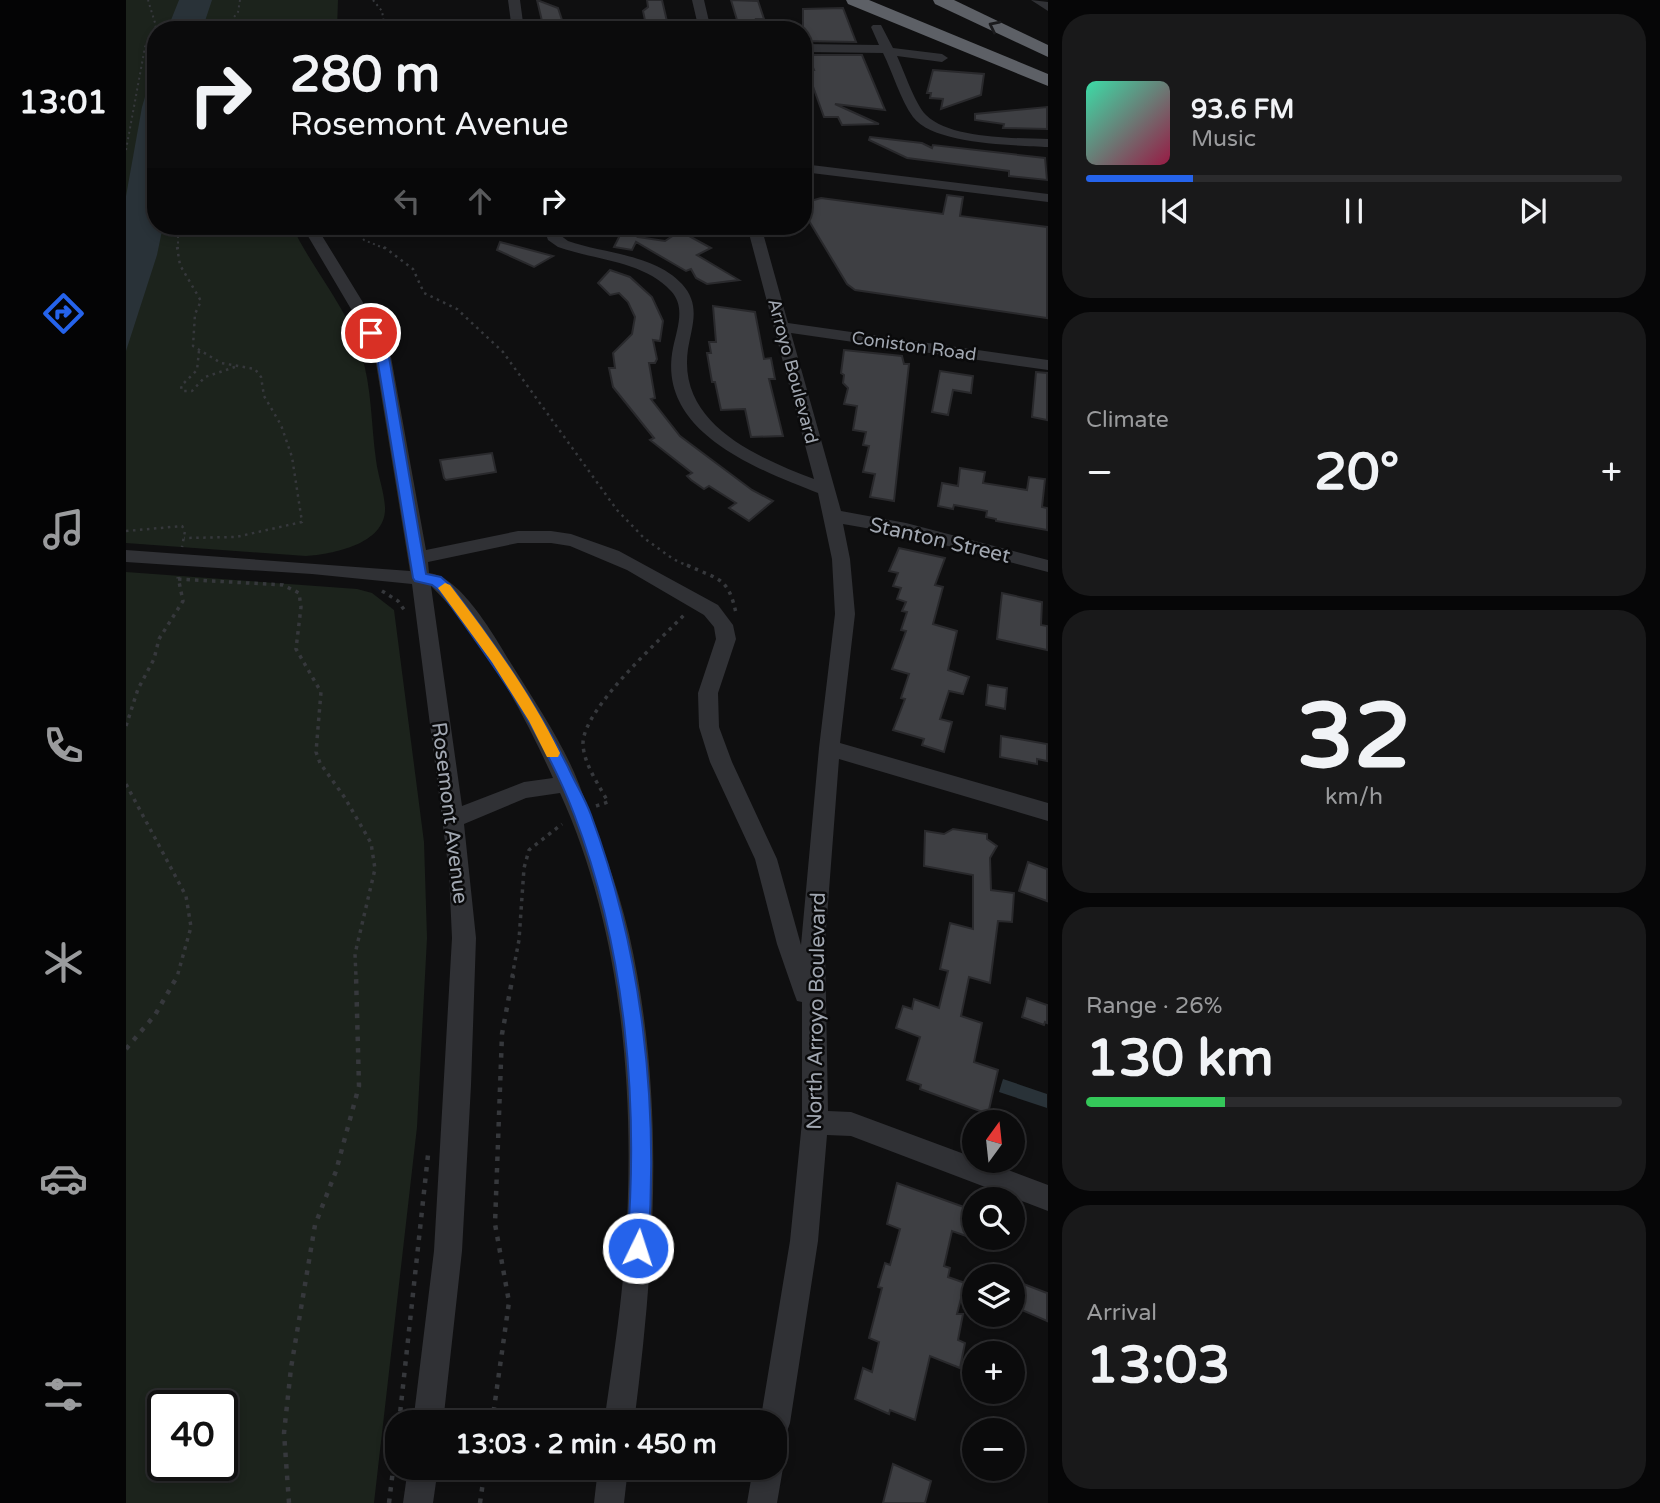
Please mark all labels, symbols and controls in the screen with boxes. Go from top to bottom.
one-way arrow [989,20,1001,34]
text: 280 m [290,46,440,105]
icon: right [175,49,266,140]
text: 13:01 [19,84,107,122]
text: 93.6 FM [1191,94,1294,125]
text: Rosemont Avenue [290,106,569,144]
text: Music [1191,125,1256,153]
icon: left [388,182,426,220]
icon: ahead [461,182,499,220]
icon: right [534,182,572,220]
icon: previous [1156,192,1194,230]
icon: pause [1335,192,1373,230]
icon: next [1514,192,1552,230]
icon: directions [39,289,88,338]
street label: Arroyo Boulevard [763,296,823,446]
pin [341,303,401,363]
icon: arrive [352,314,390,352]
street label: Coniston Road [850,326,978,366]
text: Climate [1086,406,1169,434]
text: 20° [1314,441,1399,504]
text: − [1086,450,1113,496]
text: + [1601,450,1622,496]
icon: music [39,505,88,554]
street label: Stanton Street [867,512,1013,569]
text: 32 [1297,682,1411,792]
icon: phone [39,721,88,770]
street label: Rosemont Avenue [426,721,473,905]
text: km/h [1325,783,1383,811]
street label: North Arroyo Boulevard [802,892,831,1130]
icon: climate [39,938,88,987]
text: Range · 26% [1086,992,1222,1020]
text: 130 km [1086,1027,1274,1090]
north arrow [962,1110,1026,1172]
map controls [962,1110,1025,1481]
icon: car [39,1154,88,1203]
button: search [962,1187,1025,1250]
position arrow [601,1211,675,1285]
button: layers [962,1264,1025,1327]
text: Arrival [1086,1299,1157,1327]
text: 13:03 [1086,1334,1230,1397]
button: + [962,1341,1025,1404]
icon: filters [39,1370,88,1419]
speed limit sign: 40 [147,1390,238,1481]
button: − [962,1418,1025,1481]
text: 13:03 · 2 min · 450 m [455,1429,717,1460]

